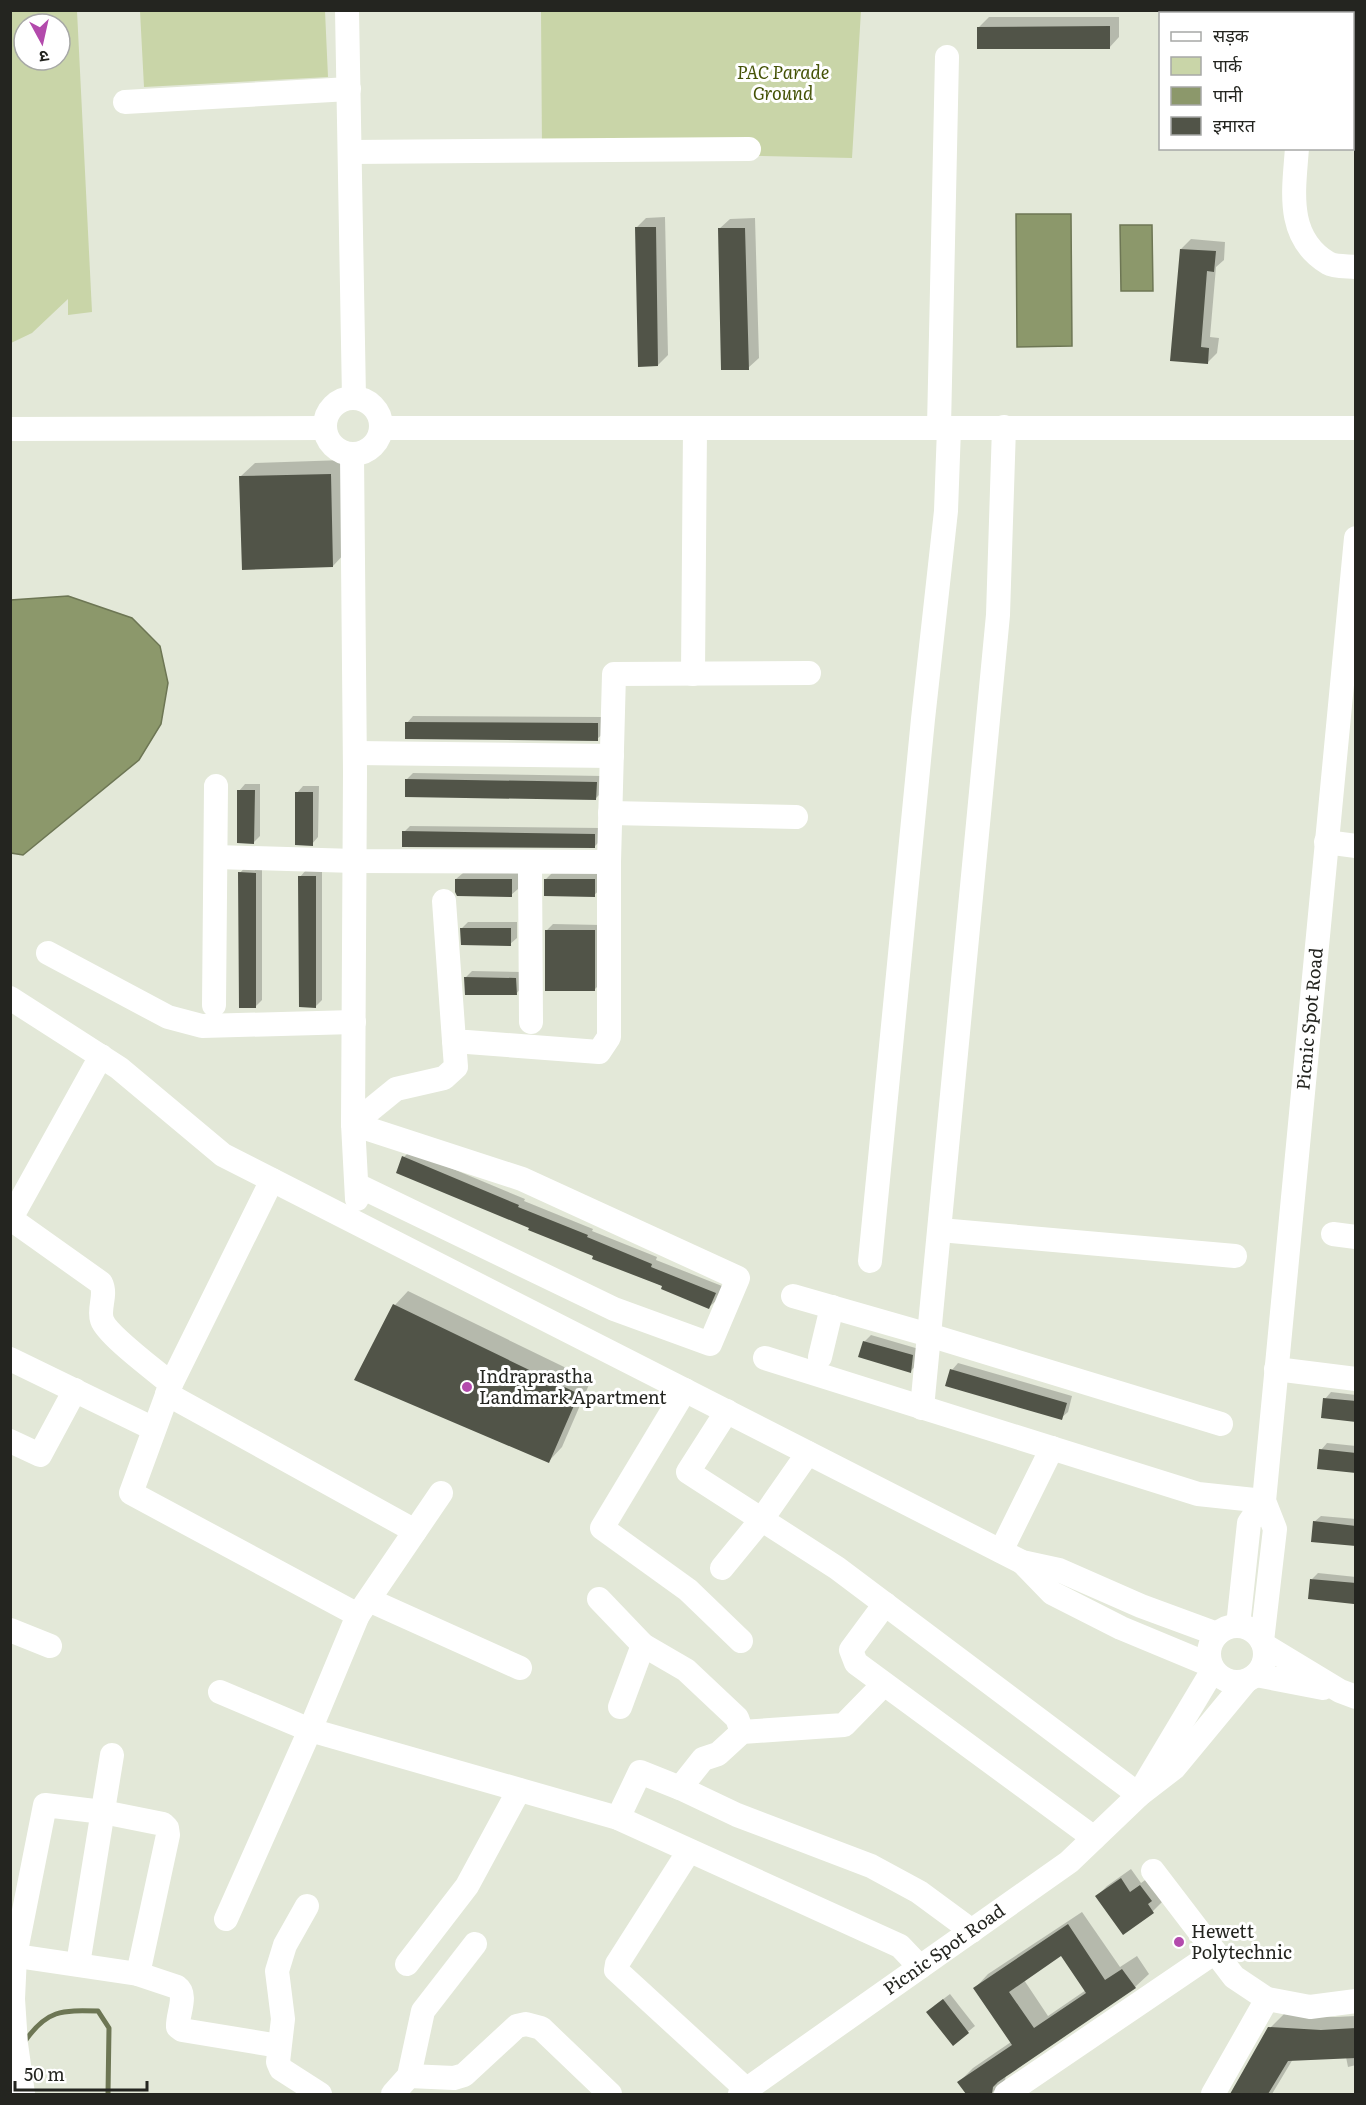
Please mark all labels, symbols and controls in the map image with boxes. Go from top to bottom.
north arrow [12,12,72,72]
legend [1159,12,1354,150]
text: सड़क [1213,21,1250,48]
text: उ [37,45,51,70]
text: पार्क [1213,51,1243,78]
park label: PAC Parade Ground [737,58,829,106]
text: पानी [1213,81,1243,108]
text: इमारत [1213,111,1256,138]
street label: Picnic Spot Road [1288,946,1329,1091]
place label: Indraprastha Landmark Apartment [479,1362,667,1410]
marker: Indraprastha Landmark Apartment [460,1380,474,1394]
street label: Picnic Spot Road [877,1896,1010,2001]
place label: Hewett Polytechnic [1191,1917,1292,1965]
marker: Hewett Polytechnic [1172,1935,1186,1949]
scale bar [15,2054,147,2092]
text: 50 m [24,2060,65,2087]

